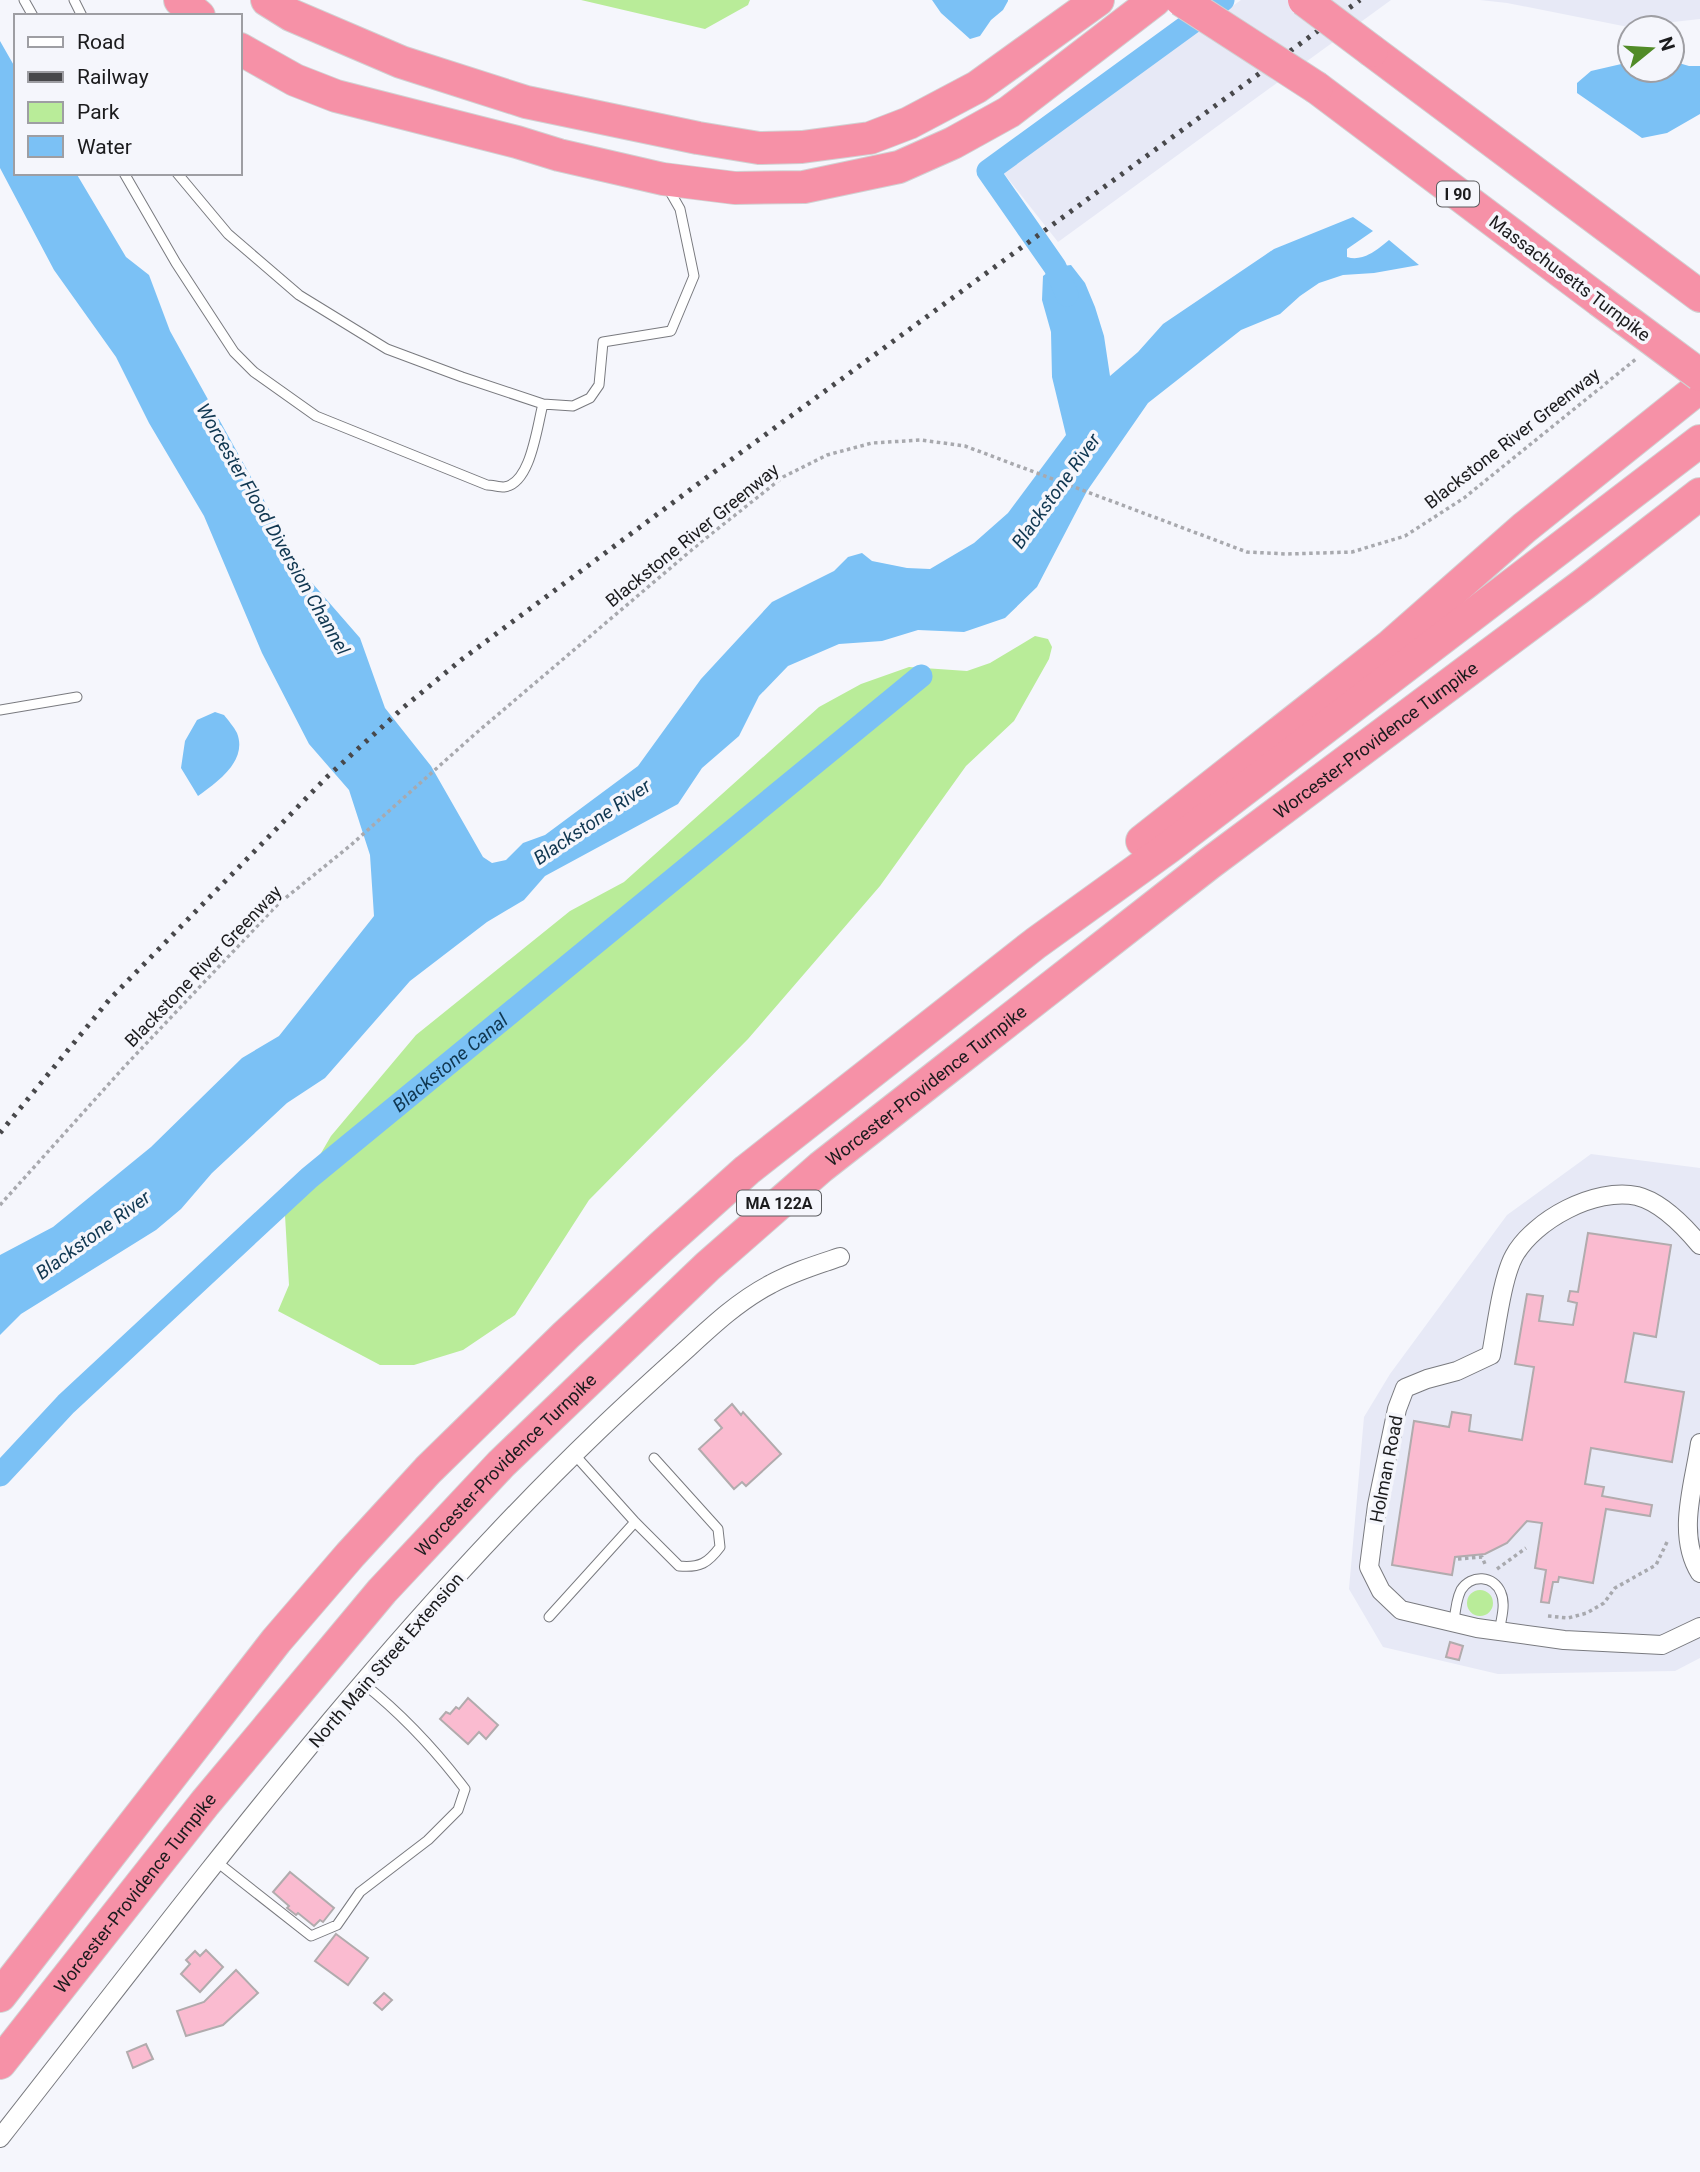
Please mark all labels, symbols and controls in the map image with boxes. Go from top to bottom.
legend [14,14,242,175]
north arrow [1616,14,1686,84]
text: Road [77,30,125,54]
text: N [1654,34,1680,54]
text: Railway [77,65,149,89]
text: Park [77,100,120,124]
text: Water [77,135,132,159]
road number: I 90 [1437,182,1479,206]
street label: Massachusetts Turnpike [1485,211,1655,345]
street label: Blackstone River Greenway [1420,363,1604,513]
water label: Worcester Flood Diversion Channel [191,399,355,659]
water label: Blackstone River [1007,429,1106,553]
street label: Blackstone River Greenway [601,458,783,611]
street label: Worcester-Providence Turnpike [1269,657,1481,822]
water label: Blackstone River [529,774,655,870]
street label: Blackstone River Greenway [120,881,286,1051]
street label: Worcester-Providence Turnpike [821,1000,1030,1170]
water label: Blackstone Canal [388,1008,513,1116]
water label: Blackstone River [31,1185,155,1284]
road number: MA 122A [737,1190,821,1216]
street label: Worcester-Providence Turnpike [410,1369,600,1560]
street label: Holman Road [1365,1414,1407,1524]
street label: North Main Street Extension [304,1568,468,1752]
street label: Worcester-Providence Turnpike [49,1788,220,1997]

